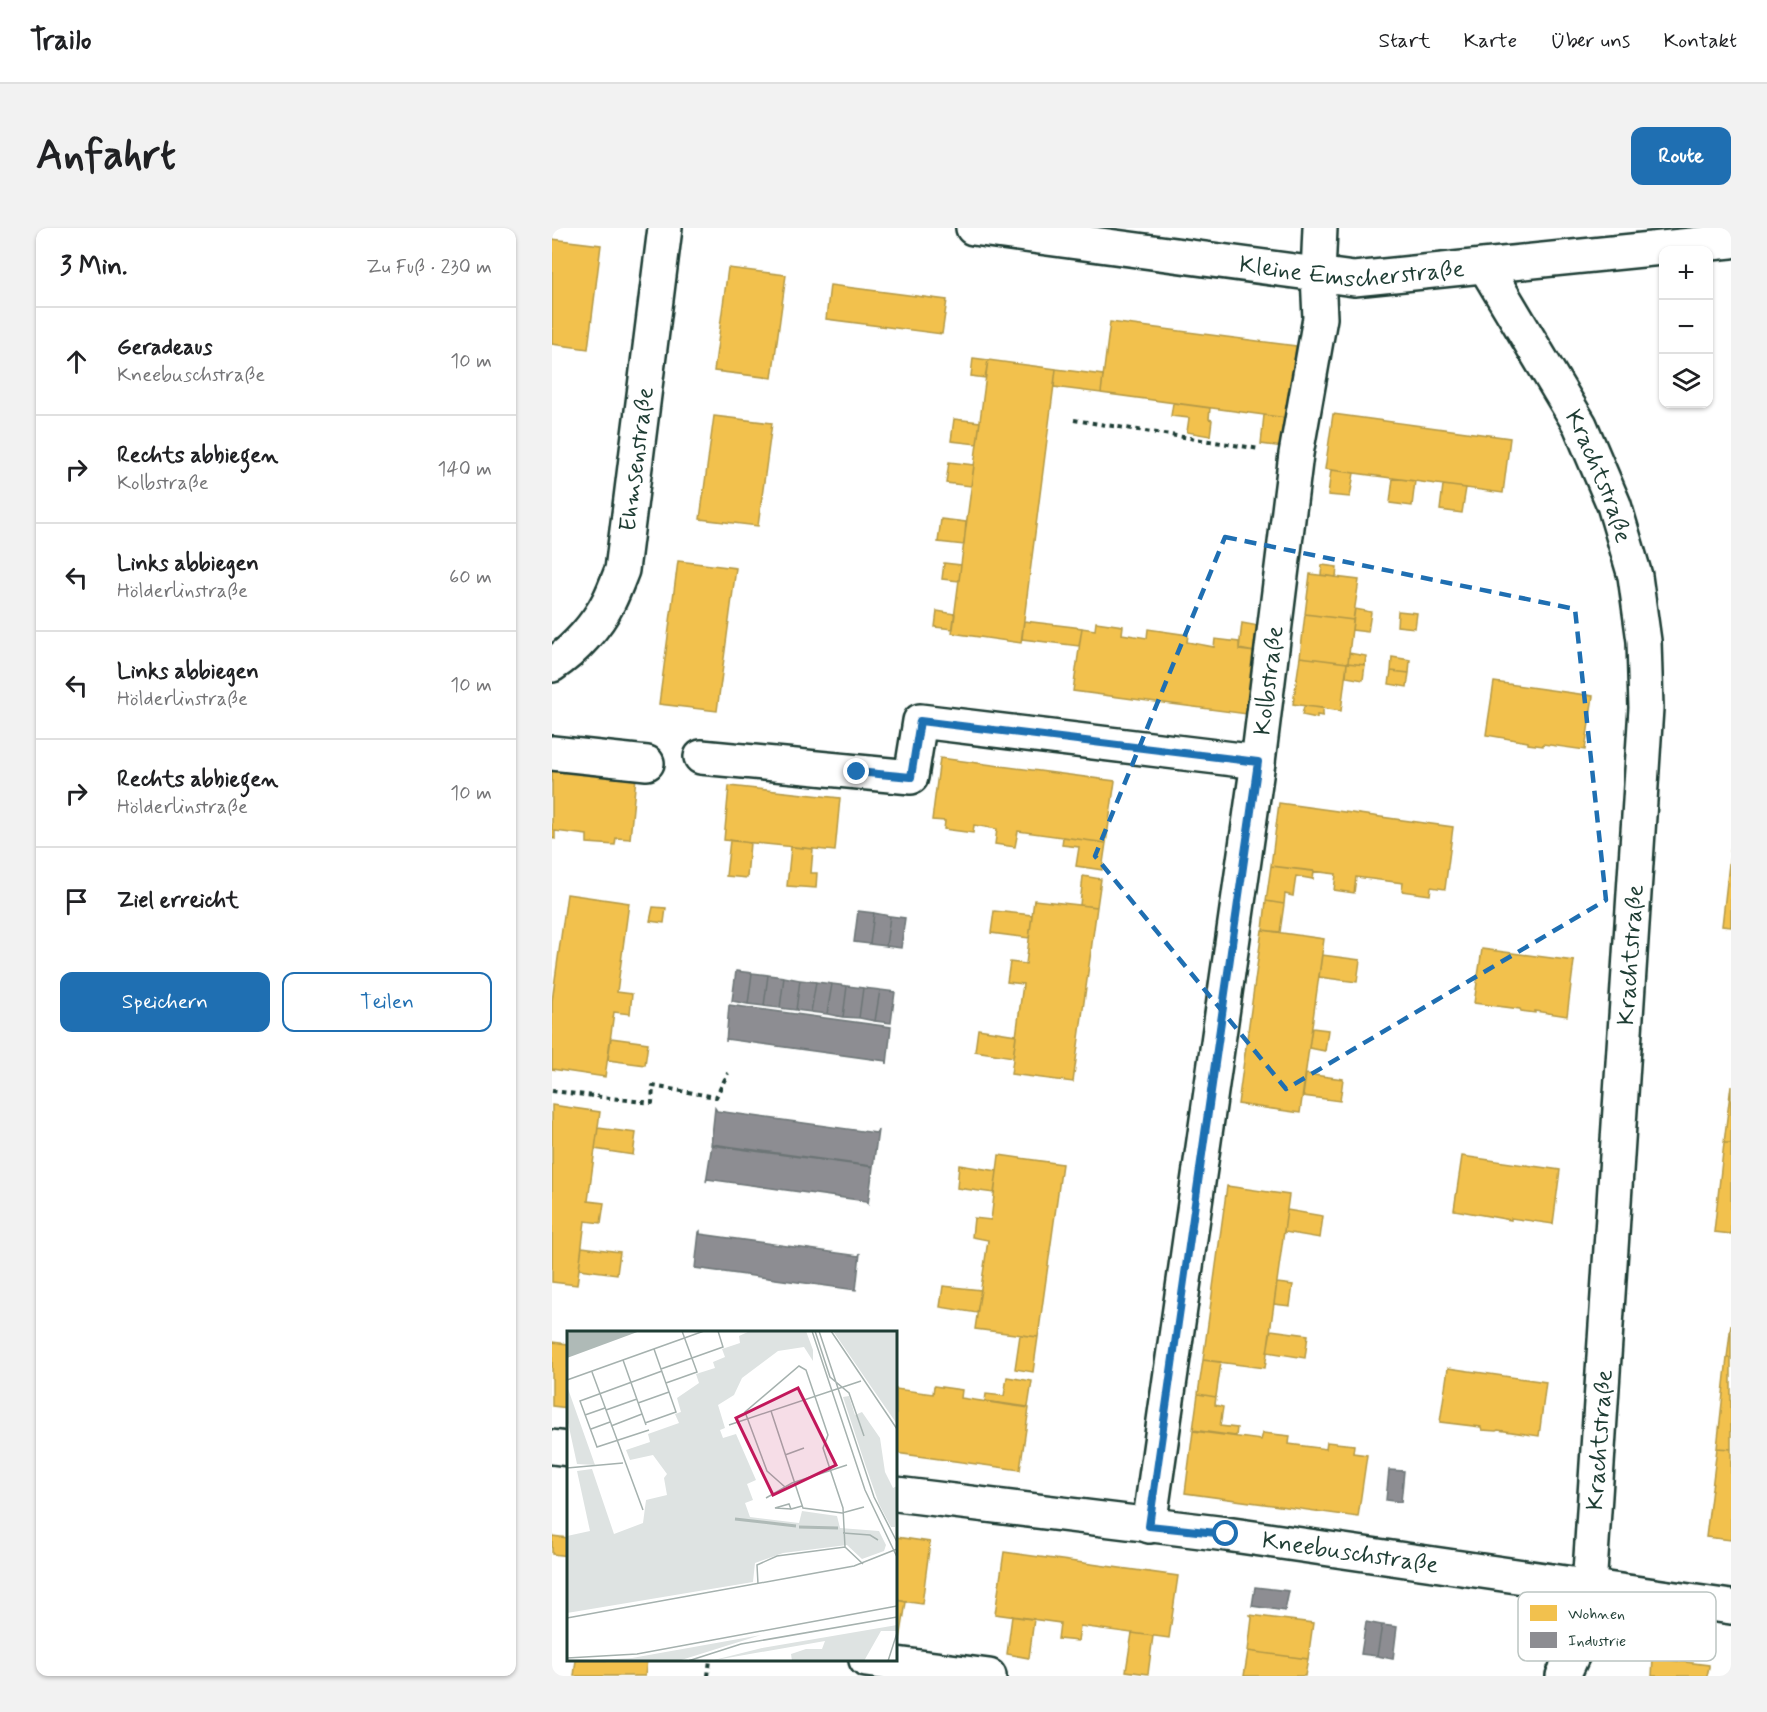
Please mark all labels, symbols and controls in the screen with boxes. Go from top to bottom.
text: Trailo [30,23,91,60]
text: Start [1379,27,1431,55]
text: Karte [1464,27,1517,55]
text: Über uns [1550,27,1630,55]
text: Kontakt [1663,27,1737,55]
button: Route [1631,127,1731,185]
text: Anfahrt [36,129,176,184]
map controls [1659,246,1713,408]
button: + [1659,246,1713,300]
text: 3 Min. [60,250,128,284]
street label: Kleine Emscherstraße [1237,250,1466,296]
text: Zu Fuß · 230 m [366,254,492,281]
button: − [1659,300,1713,354]
text: Geradeaus [117,334,212,362]
icon: ahead [60,345,93,378]
text: 10 m [450,348,492,375]
button: layers [1659,354,1713,408]
text: Kneebuschstraße [117,362,265,389]
street label: Ehmsenstraße [613,385,662,533]
street label: Krachtstraße [1557,404,1638,547]
text: Rechts abbiegen [117,442,278,470]
icon: right [60,453,93,486]
text: 140 m [438,456,492,483]
text: Kolbstraße [117,470,209,497]
text: Links abbiegen [117,550,259,578]
icon: left [60,561,93,594]
text: 60 m [449,564,492,591]
text: Hölderlinstraße [117,578,248,605]
street label: Kolbstraße [1247,624,1292,737]
text: Links abbiegen [117,658,259,686]
icon: left [60,669,93,702]
text: 10 m [450,672,492,699]
text: Hölderlinstraße [117,686,248,713]
route end [843,758,869,784]
text: Rechts abbiegen [117,766,278,794]
icon: right [60,777,93,810]
text: 10 m [450,780,492,807]
text: Hölderlinstraße [117,794,248,821]
street label: Krachtstraße [1611,884,1652,1026]
icon: arrive [60,885,93,918]
text: Ziel erreicht [117,887,239,915]
button: Speichern [60,972,270,1032]
button: Teilen [282,972,492,1032]
inset map [567,1331,897,1661]
street label: Krachtstraße [1580,1369,1621,1511]
route start [1212,1520,1238,1546]
street label: Kneebuschstraße [1260,1525,1440,1582]
legend [1518,1592,1716,1661]
text: Wohnen [1568,1604,1625,1625]
text: Industrie [1568,1631,1626,1652]

